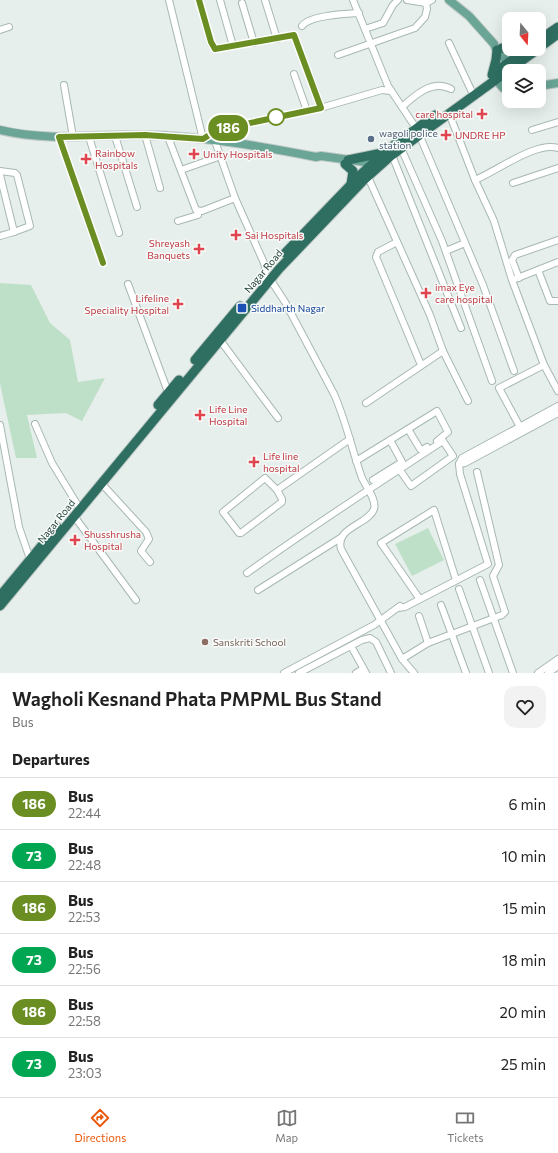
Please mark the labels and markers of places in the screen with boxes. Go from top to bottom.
unlabelled marker [267,108,285,126]
place label: care hospital [415,108,473,120]
marker: care hospital [476,108,488,120]
place label: wagoli police station [379,127,438,151]
marker: UNDRE HP [440,129,452,141]
place label: UNDRE HP [455,129,506,141]
marker: wagoli police station [366,134,376,144]
place label: Rainbow Hospitals [95,147,138,171]
marker: Unity Hospitals [188,148,200,160]
place label: Unity Hospitals [203,148,273,160]
marker: Rainbow Hospitals [80,153,92,165]
marker: Sai Hospitals [230,229,242,241]
place label: Sai Hospitals [245,229,304,241]
place label: Shreyash Banquets [147,237,190,261]
marker: Shreyash Banquets [193,243,205,255]
place label: imax Eye care hospital [435,281,493,305]
marker: imax Eye care hospital [420,287,432,299]
place label: Lifeline Speciality Hospital [85,292,169,316]
marker: Lifeline Speciality Hospital [172,298,184,310]
marker: Siddharth Nagar [236,302,248,314]
place label: Siddharth Nagar [251,302,325,314]
place label: Life Line Hospital [209,403,248,427]
marker: Life Line Hospital [194,409,206,421]
place label: Life line hospital [263,450,300,474]
marker: Life line hospital [248,456,260,468]
place label: Shusshrusha Hospital [84,528,141,552]
marker: Shusshrusha Hospital [69,534,81,546]
place label: Sanskriti School [213,636,286,648]
marker: Sanskriti School [200,637,210,647]

